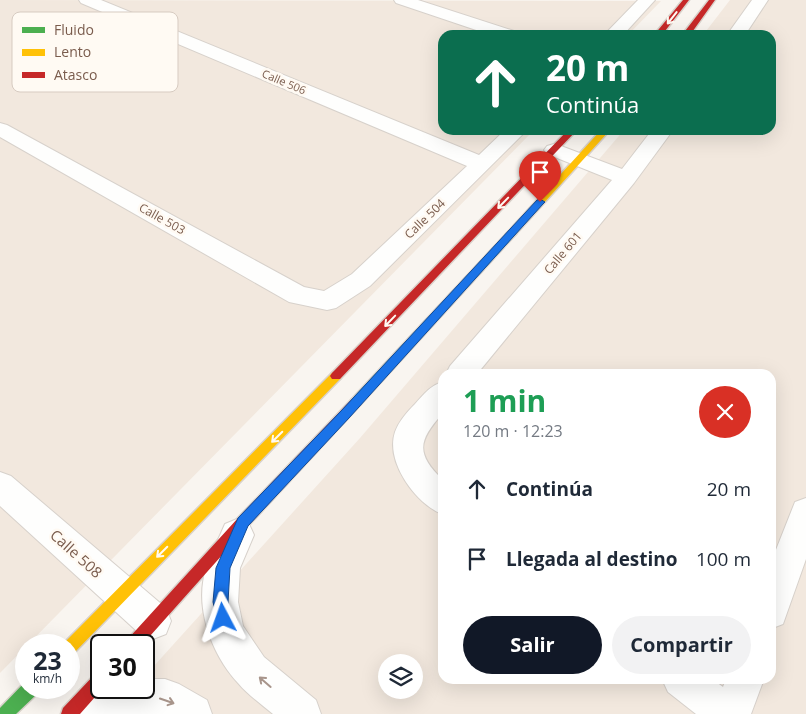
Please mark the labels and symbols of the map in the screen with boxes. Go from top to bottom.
one-way arrow [667,11,678,24]
legend [12,12,178,92]
text: Fluido [54,20,94,39]
text: Lento [54,42,91,61]
text: Atasco [54,65,97,84]
street label: Calle 506 [260,66,309,98]
pin [519,151,561,202]
street label: Calle 504 [401,195,449,242]
one-way arrow [497,197,509,210]
street label: Calle 503 [136,199,189,238]
street label: Calle 601 [540,228,585,278]
one-way arrow [384,314,396,327]
one-way arrow [271,430,283,442]
street label: Calle 508 [46,525,107,582]
one-way arrow [157,546,169,558]
position arrow [196,591,248,643]
speed limit sign: 30 [90,634,155,699]
one-way arrow [259,676,272,688]
one-way arrow [159,697,174,706]

